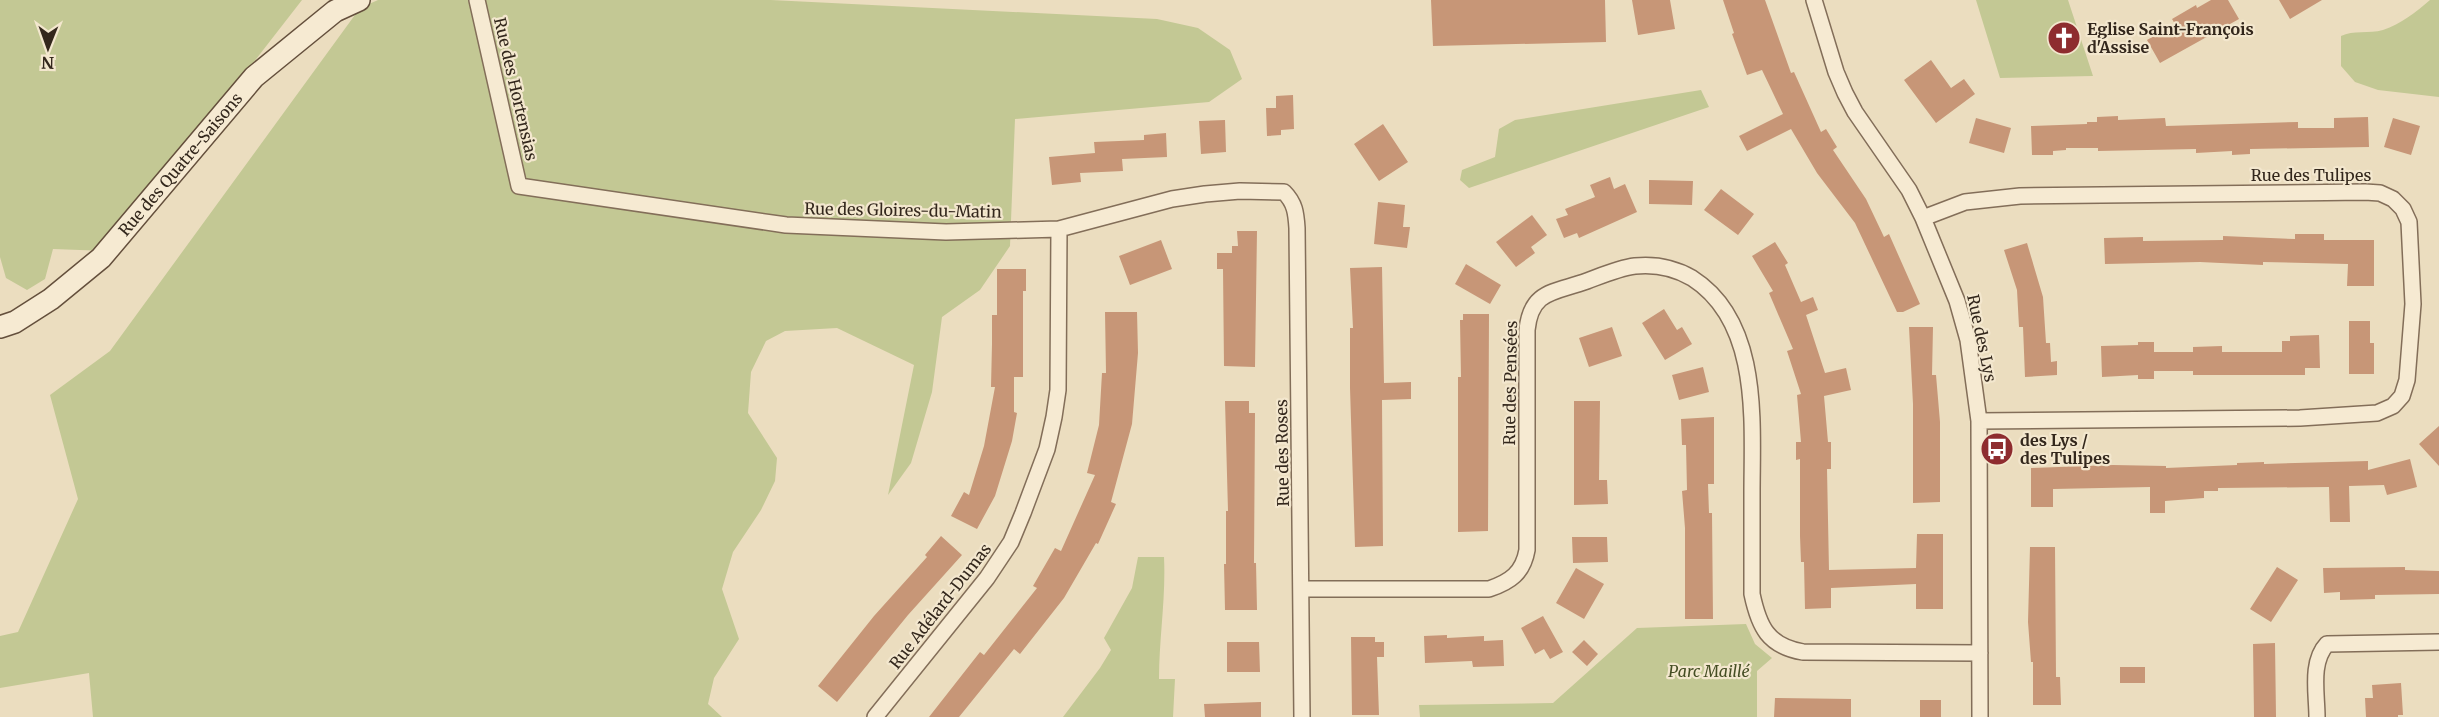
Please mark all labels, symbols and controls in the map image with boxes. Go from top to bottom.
street label: Rue des Hortensias [490,16,542,163]
north arrow [18,18,78,78]
place label: Eglise Saint-François d'Assise [2087,19,2254,57]
church icon: Eglise Saint-François d'Assise [2046,20,2082,56]
text: N [41,53,54,73]
street label: Rue des Quatre-Saisons [114,88,247,240]
street label: Rue des Tulipes [2251,165,2371,185]
street label: Rue des Gloires-du-Matin [804,198,1002,222]
street label: Rue des Lys [1963,292,2001,384]
street label: Rue des Pensées [1499,320,1521,446]
street label: Rue des Roses [1271,399,1293,507]
place label: des Lys / des Tulipes [2020,430,2110,468]
bus stop icon: des Lys / des Tulipes [1979,431,2015,467]
street label: Rue Adélard-Dumas [885,539,995,673]
park label: Parc Maillé [1668,661,1751,681]

